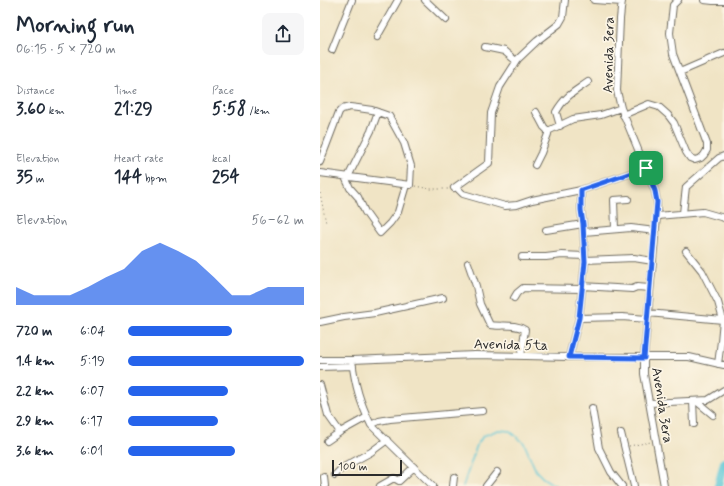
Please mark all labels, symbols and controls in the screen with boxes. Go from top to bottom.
text: Morning run [16,12,135,40]
button: share [262,13,304,55]
street label: Avenida 3era [599,17,619,93]
text: 06:15 · 5 × 720 m [16,41,116,58]
text: Distance [16,84,55,98]
text: Time [114,84,137,98]
text: Pace [212,84,234,98]
text: 3.60 [16,98,46,120]
text: 21:29 [114,98,153,120]
text: 5:58 [212,98,246,120]
text: km [46,104,65,118]
text: /km [246,104,270,118]
pin [629,151,663,185]
text: Elevation [16,152,59,166]
text: Heart rate [114,152,163,166]
text: kcal [212,152,230,166]
icon: arrive [635,157,657,179]
text: 35 [16,166,33,188]
text: 144 [114,166,142,188]
text: 254 [212,166,239,188]
text: m [33,172,44,186]
text: bpm [142,172,167,186]
text: Elevation [16,212,67,229]
text: 56–62 m [252,212,304,229]
text: 720 m [16,323,52,340]
text: 6:04 [80,323,105,340]
street label: Avenida 5ta [474,335,548,355]
text: 1.4 km [16,353,55,370]
text: 5:19 [80,353,105,370]
street label: Avenida 3era [647,366,677,444]
text: 2.2 km [16,383,54,400]
text: 6:07 [80,383,104,400]
text: 2.9 km [16,413,54,430]
text: 6:17 [80,413,102,430]
text: 3.6 km [16,443,54,460]
text: 6:01 [80,443,103,460]
scale bar [332,458,402,477]
text: 100 m [338,460,368,474]

